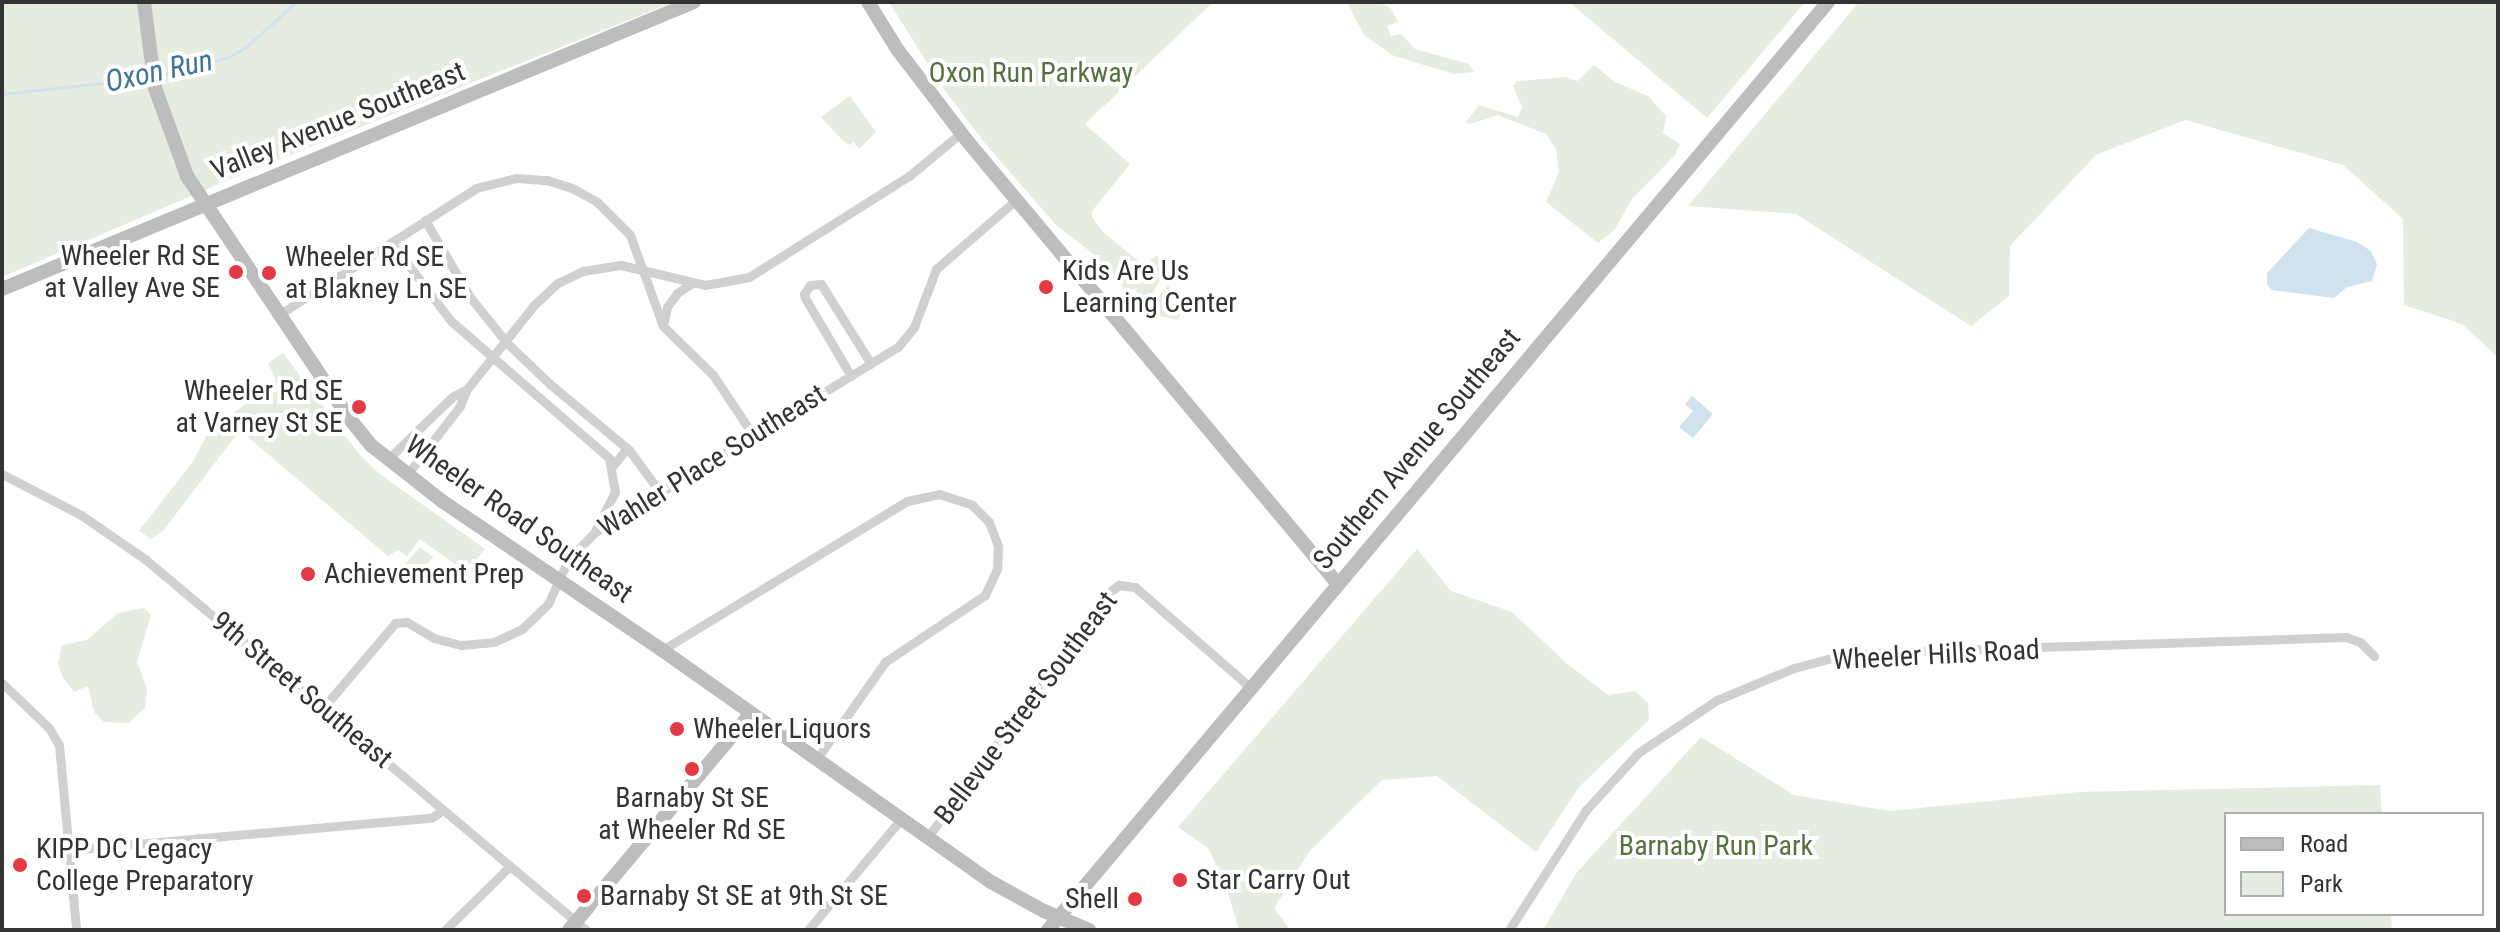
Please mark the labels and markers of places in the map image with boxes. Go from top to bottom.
place label: Wheeler Rd SE at Valley Ave SE [44,239,220,305]
place label: Wheeler Rd SE at Blakney Ln SE [285,240,467,306]
place label: Kids Are Us Learning Center [1062,254,1237,320]
marker: Wheeler Rd SE at Valley Ave SE [227,263,245,281]
marker: Wheeler Rd SE at Blakney Ln SE [260,264,278,282]
marker: Kids Are Us Learning Center [1037,278,1055,296]
place label: Wheeler Rd SE at Varney St SE [176,374,343,440]
marker: Wheeler Rd SE at Varney St SE [350,398,368,416]
place label: Achievement Prep [324,557,524,591]
marker: Achievement Prep [299,565,317,583]
place label: Wheeler Liquors [693,712,871,746]
marker: Wheeler Liquors [668,720,686,738]
marker: Barnaby St SE at Wheeler Rd SE [683,760,701,778]
place label: Barnaby St SE at Wheeler Rd SE [598,781,786,847]
place label: KIPP DC Legacy College Preparatory [36,832,253,898]
marker: KIPP DC Legacy College Preparatory [11,856,29,874]
place label: Star Carry Out [1196,863,1351,897]
marker: Star Carry Out [1171,871,1189,889]
place label: Barnaby St SE at 9th St SE [600,879,888,913]
place label: Shell [1065,882,1119,916]
marker: Barnaby St SE at 9th St SE [575,887,593,905]
marker: Shell [1126,890,1144,908]

